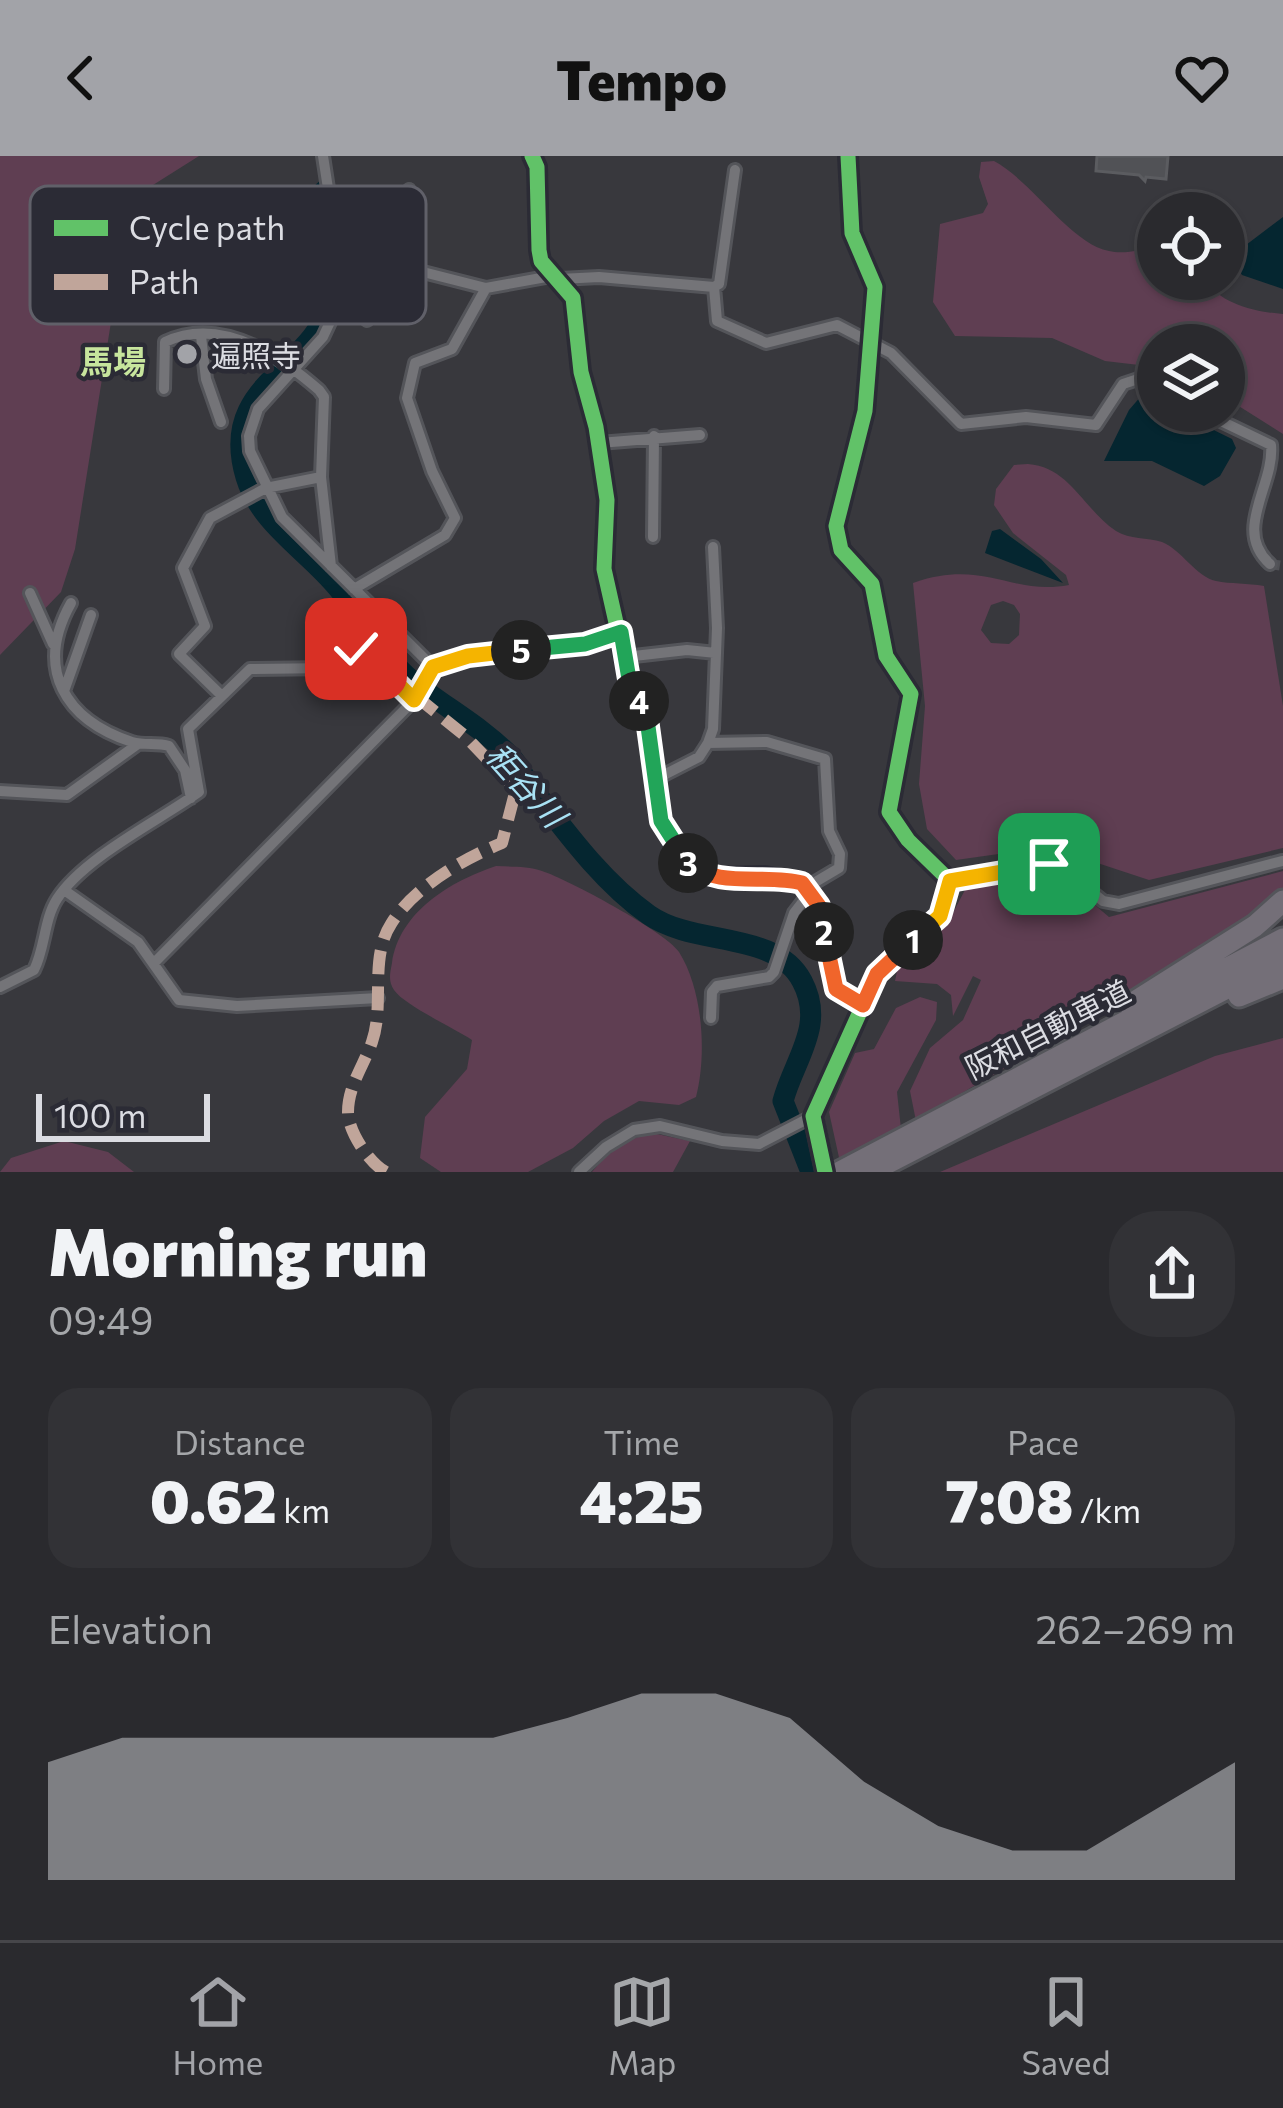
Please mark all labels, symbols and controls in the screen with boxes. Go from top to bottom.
icon: back [48,45,114,111]
text: Tempo [556,45,727,111]
icon: heart [1169,45,1235,111]
legend [30,186,426,324]
map controls [1137,192,1245,432]
button: locate [1137,192,1245,300]
text: Cycle path [129,206,285,247]
text: Path [129,260,199,301]
button: layers [1137,324,1245,432]
place label: 遍照寺 [211,336,301,373]
district label: 馬場 [80,340,146,381]
marker: 遍照寺 [174,341,200,367]
pin [305,598,407,700]
icon: check [323,616,389,682]
pin: 5 [491,620,551,680]
text: 5 [511,629,531,670]
pin: 4 [609,671,669,731]
text: 4 [629,680,649,721]
water label: 秬谷川 [479,733,577,837]
pin [998,813,1100,915]
icon: arrive [1016,831,1082,897]
pin: 3 [658,833,718,893]
text: 3 [678,842,698,883]
pin: 2 [794,902,854,962]
pin: 1 [883,910,943,970]
text: 2 [815,911,833,952]
text: 1 [906,919,920,960]
street label: 阪和自動車道 [958,971,1136,1085]
scale bar [36,1088,210,1141]
text: 100 m [54,1094,146,1135]
text: Morning run [48,1209,428,1290]
button: share [1109,1211,1235,1337]
text: 09:49 [48,1295,153,1343]
text: Distance [174,1421,305,1462]
text: Time [604,1421,679,1462]
text: Pace [1007,1421,1079,1462]
text: 0.62 [150,1462,277,1535]
text: 4:25 [579,1462,704,1535]
text: 7:08 [945,1462,1073,1535]
text: km [277,1489,330,1530]
text: /km [1073,1489,1141,1530]
text: Elevation [48,1604,213,1652]
text: 262–269 m [1035,1604,1235,1652]
tab: Home [173,1969,263,2082]
tab: Map [608,1969,676,2082]
tab: Saved [1021,1969,1110,2082]

